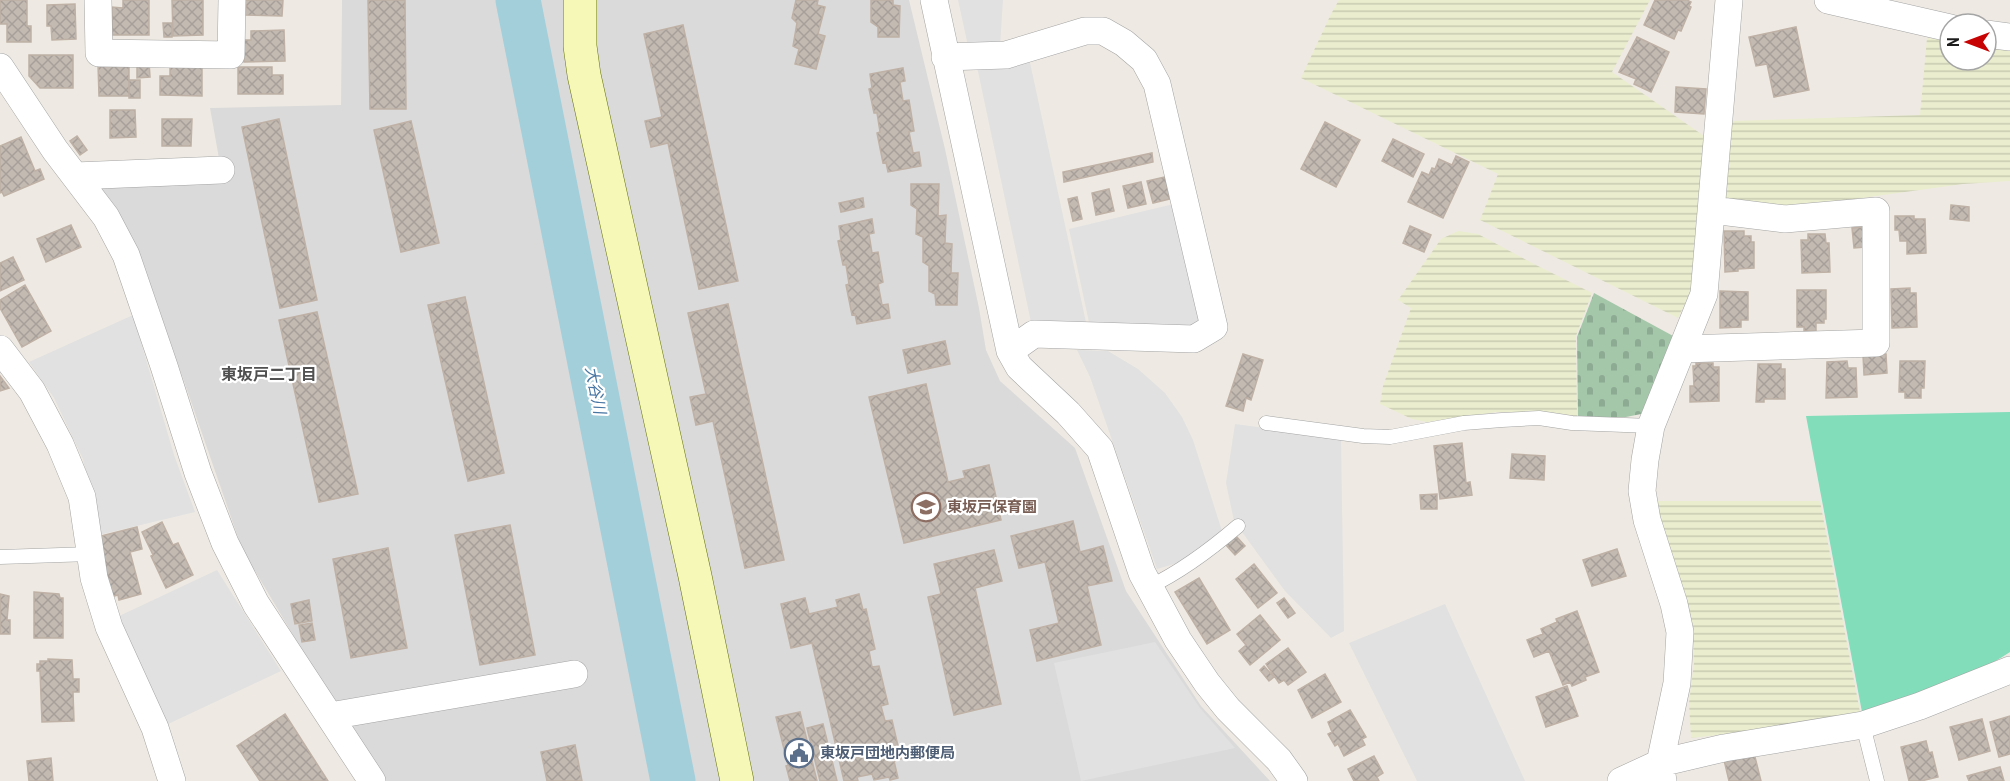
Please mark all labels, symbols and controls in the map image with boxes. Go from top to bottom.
north arrow [1938,12,1998,72]
text: N [1944,37,1963,47]
district label: 東坂戸二丁目 [221,365,317,384]
water label: 大谷川 [582,365,610,417]
school or university icon: 東坂戸保育園 [910,491,942,523]
place label: 東坂戸保育園 [947,498,1037,516]
public building icon: 東坂戸団地内郵便局 [783,737,815,769]
place label: 東坂戸団地内郵便局 [820,744,955,762]

